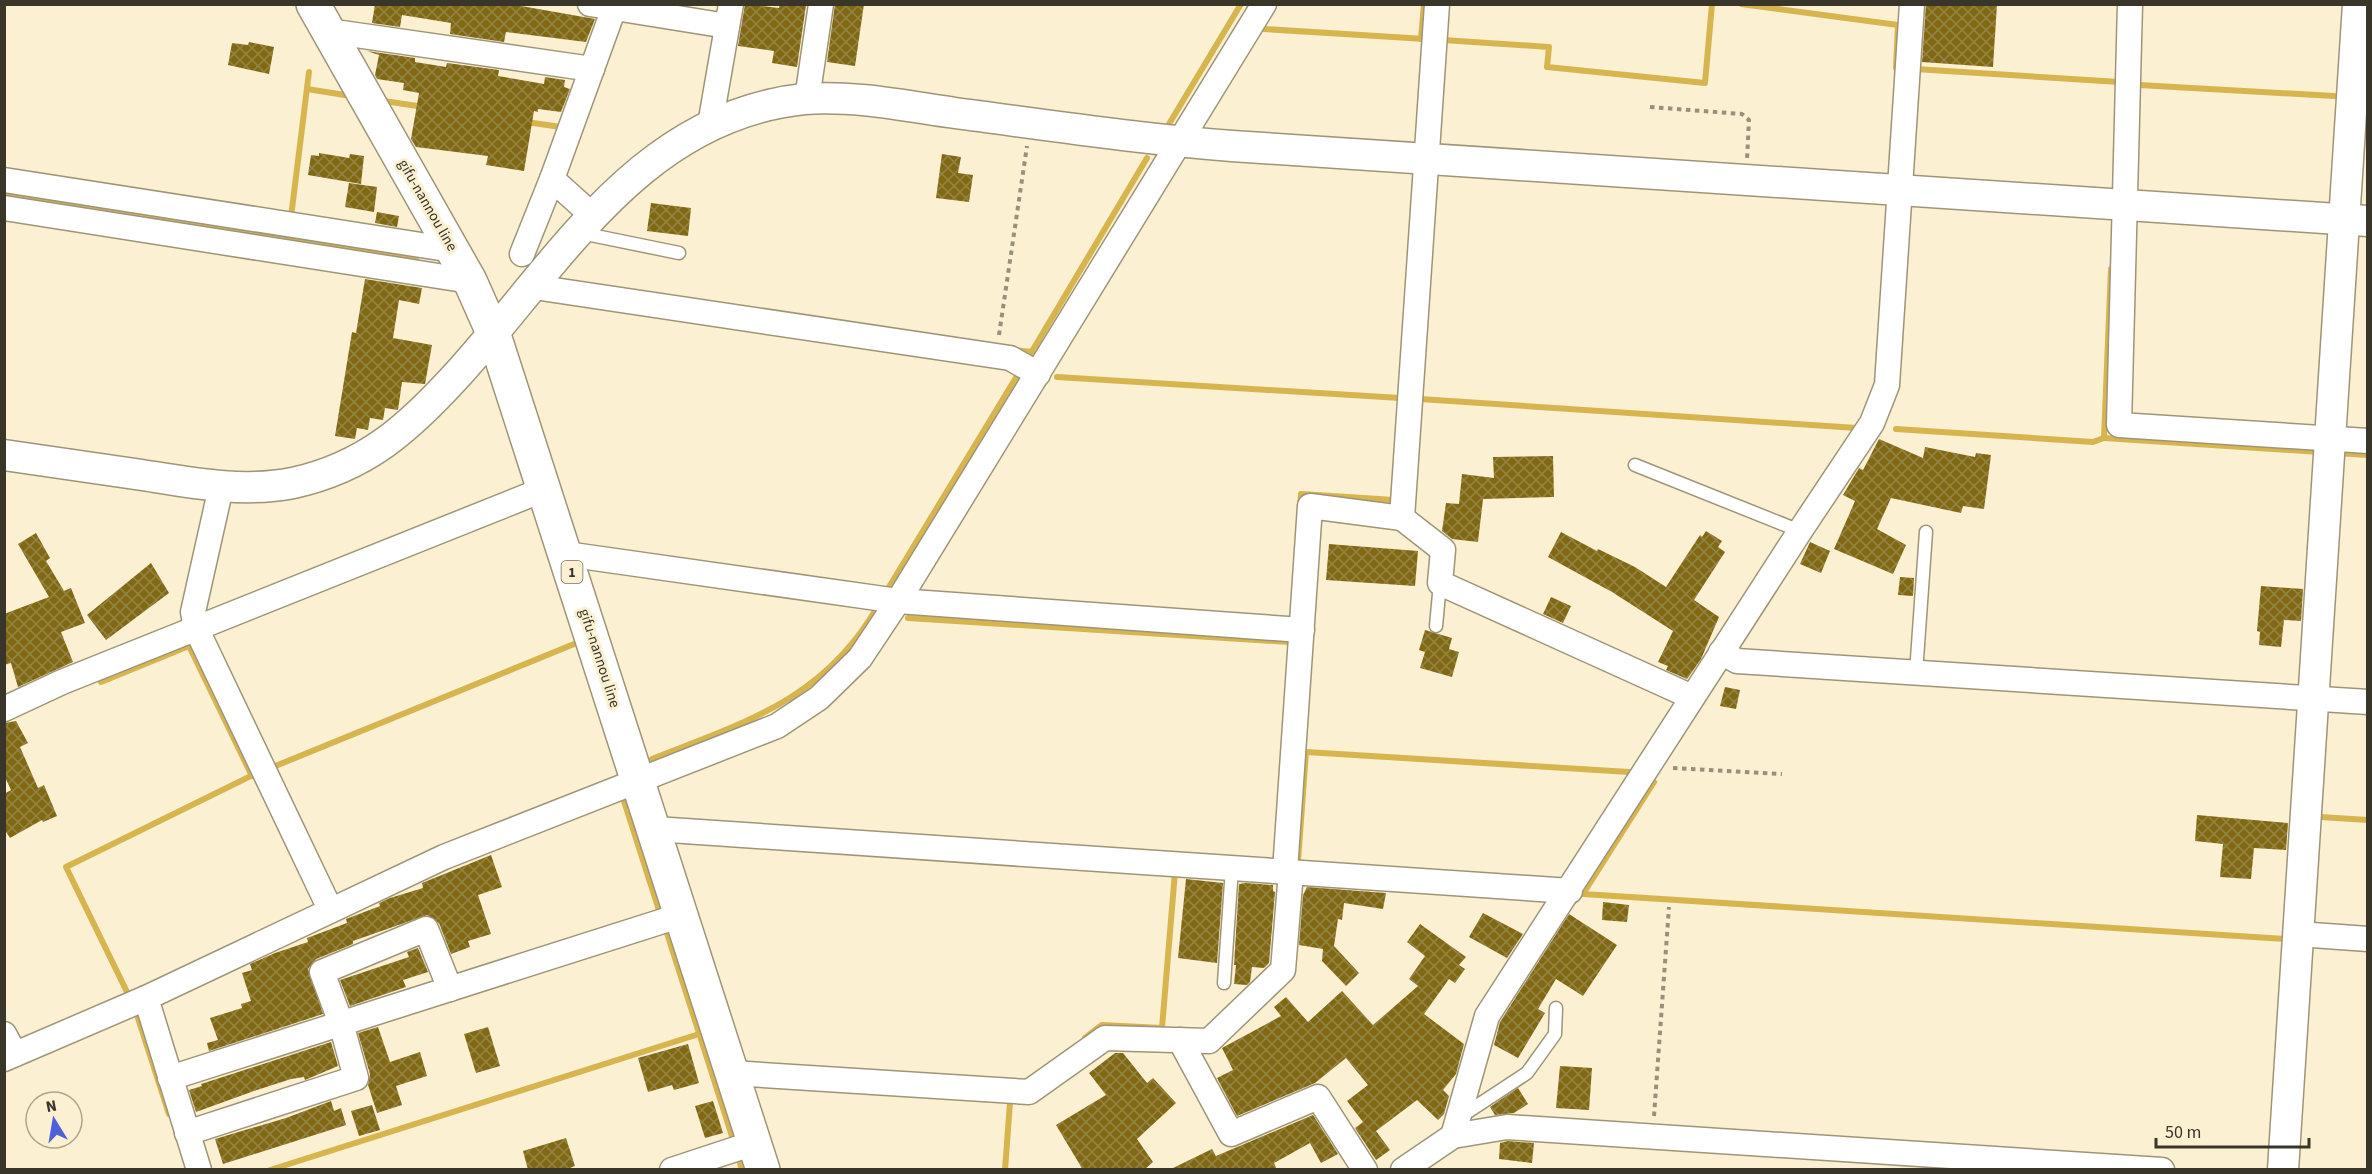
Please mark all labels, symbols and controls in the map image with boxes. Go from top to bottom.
street label: gifu-nannou line [393,155,462,255]
road number: 1 [562,561,582,583]
street label: gifu-nannou line [574,606,625,710]
north arrow [24,1090,84,1150]
text: N [44,1094,59,1118]
scale bar [2156,1111,2309,1149]
text: 50 m [2165,1120,2201,1145]

